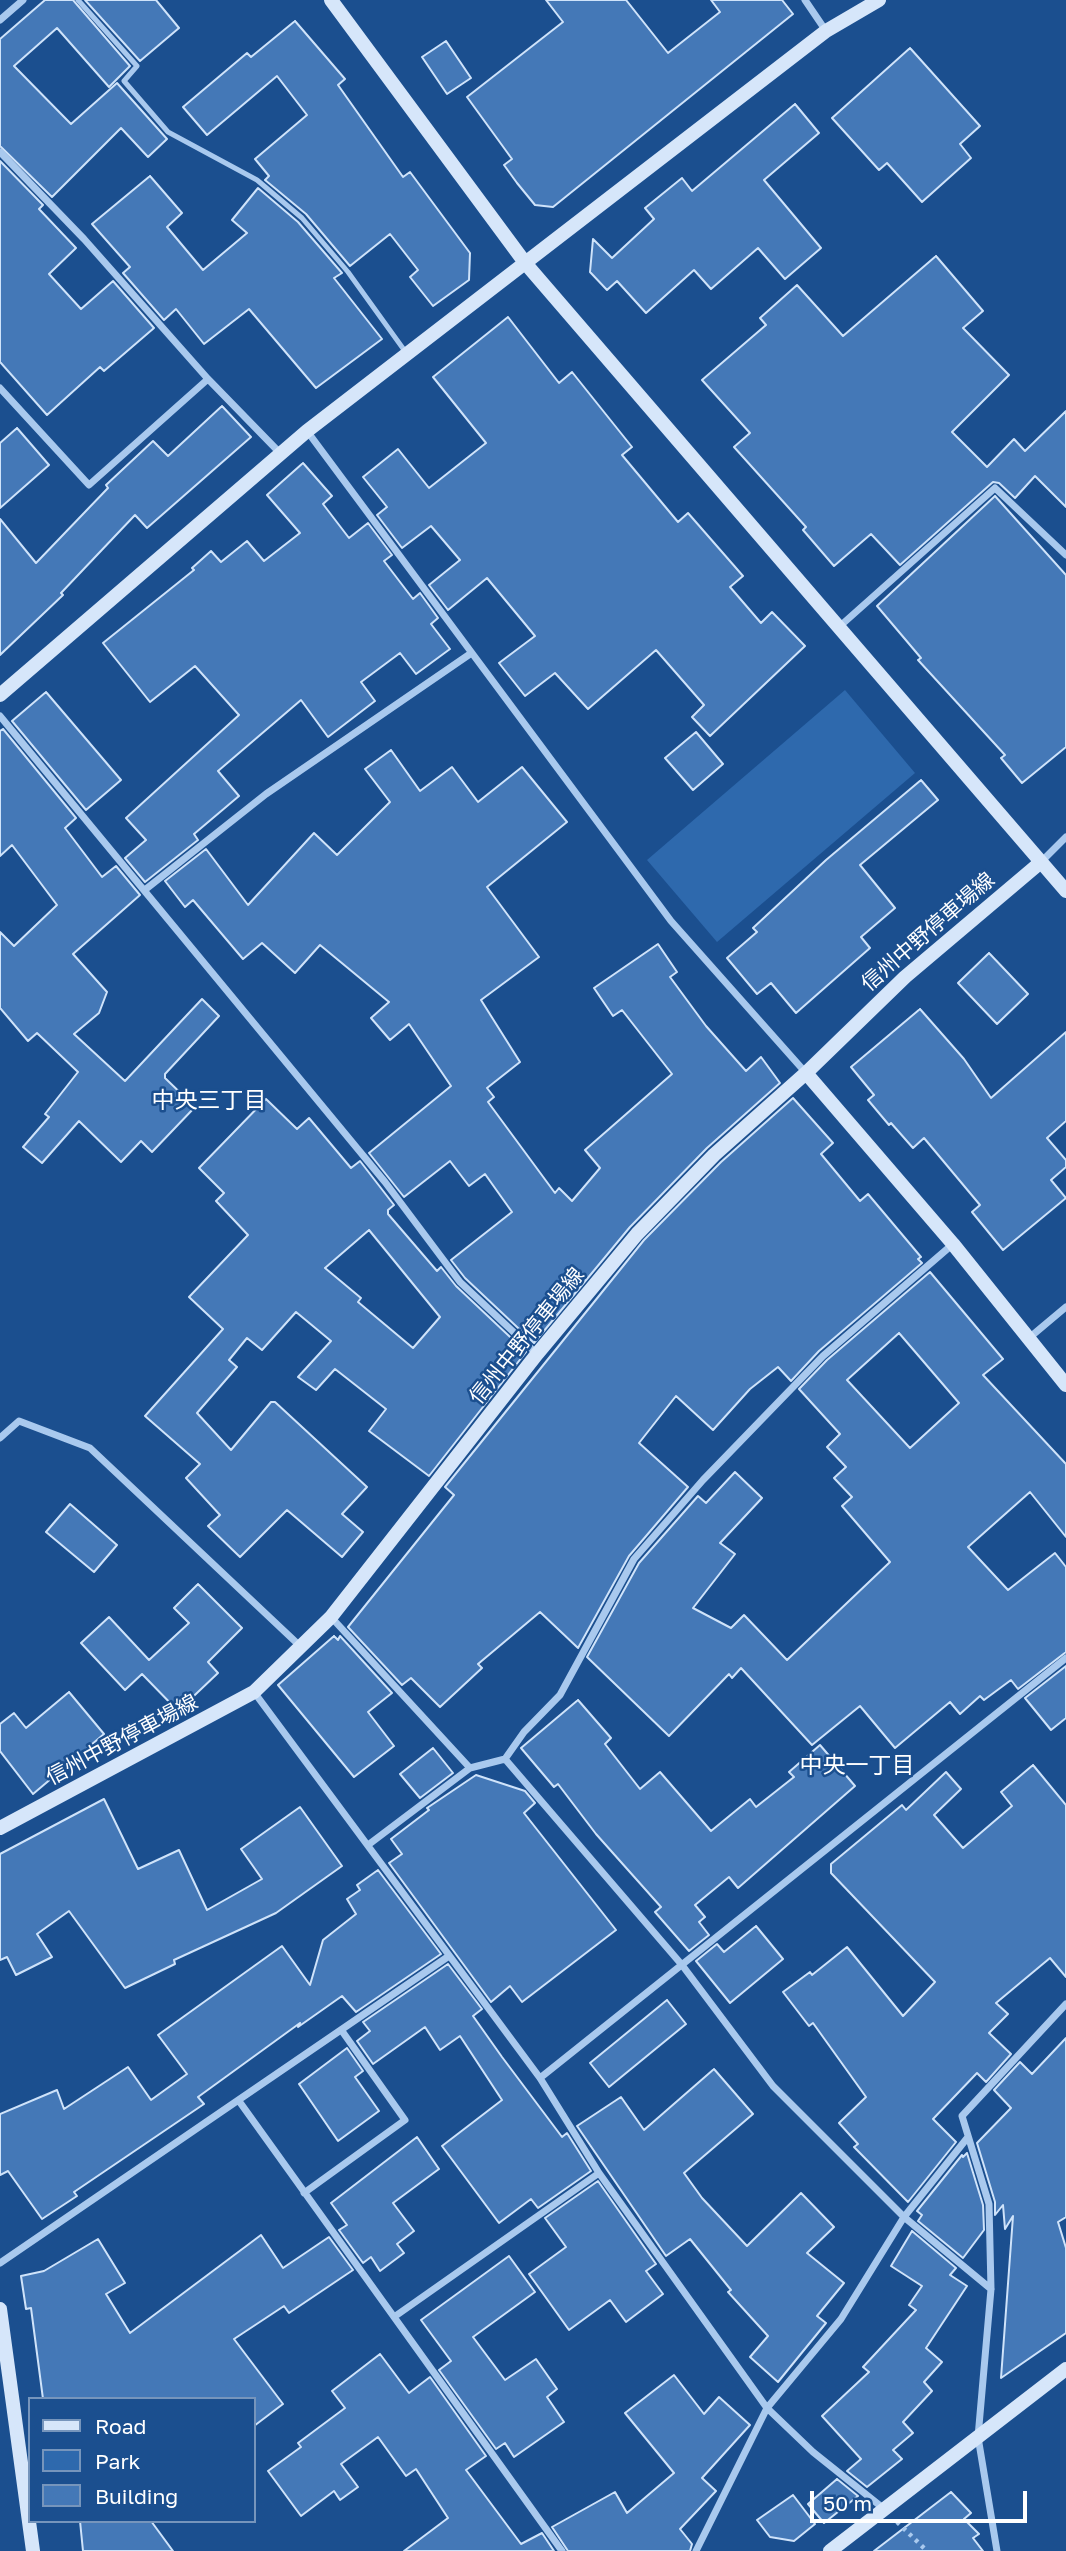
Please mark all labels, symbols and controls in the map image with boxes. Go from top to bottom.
street label: 信州中野停車場線 [856,867,1000,997]
district label: 中央三丁目 [152,1087,266,1115]
street label: 信州中野停車場線 [464,1263,590,1409]
street label: 信州中野停車場線 [42,1689,202,1791]
district label: 中央一丁目 [800,1752,914,1780]
legend [28,2397,256,2523]
text: Road [95,2413,146,2439]
text: Park [95,2448,140,2474]
scale bar [814,2478,1031,2522]
text: Building [95,2483,178,2509]
text: 50 m [823,2490,872,2516]

